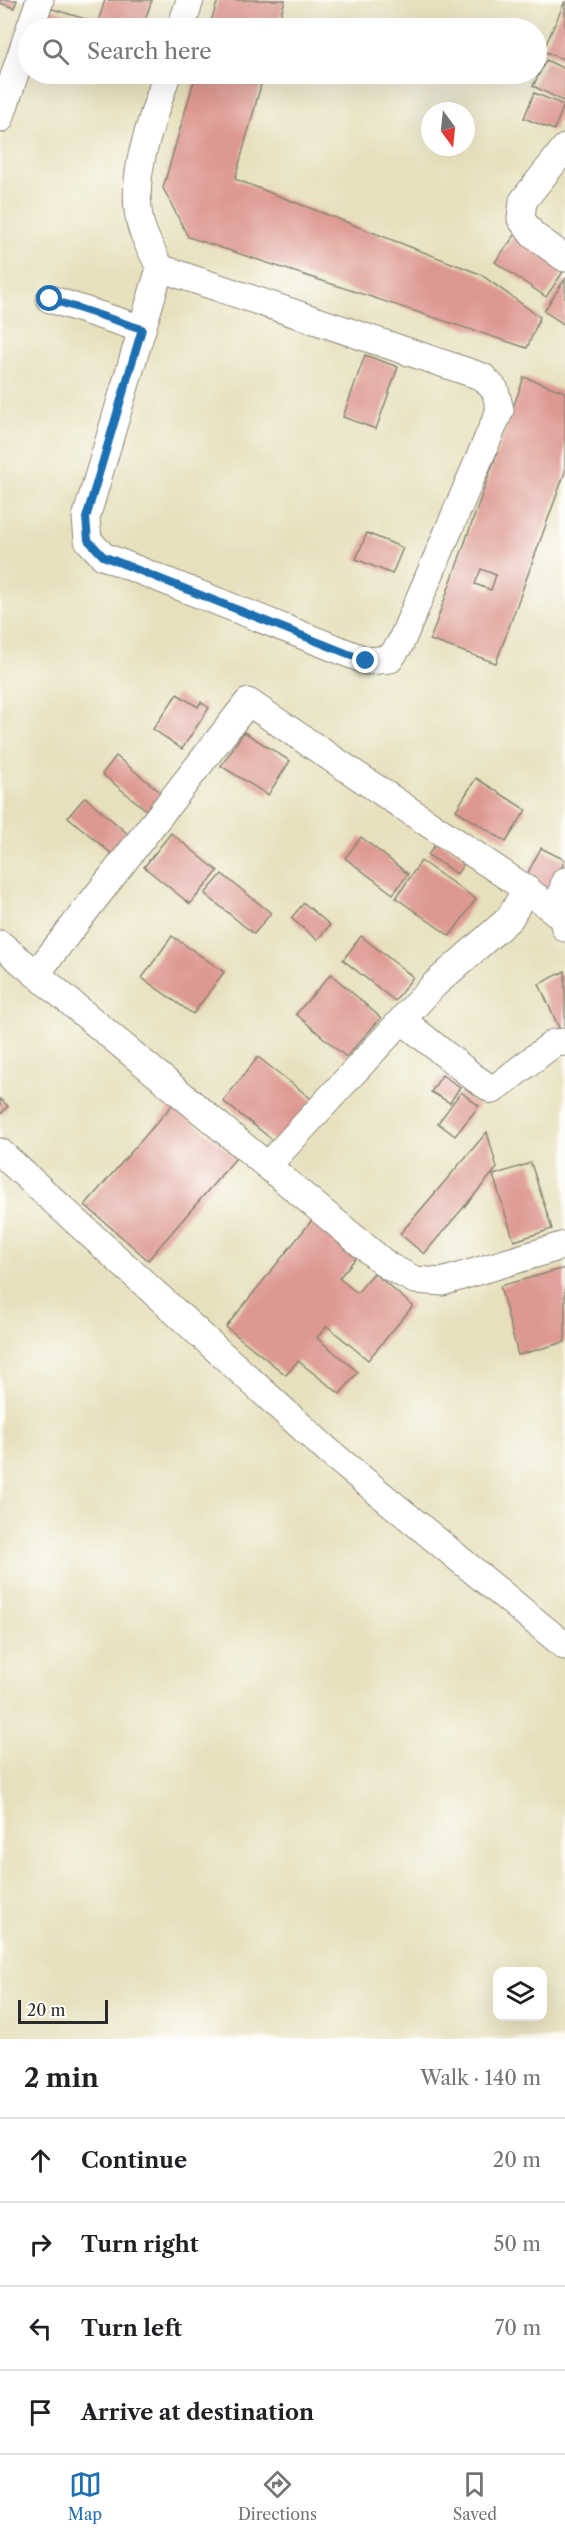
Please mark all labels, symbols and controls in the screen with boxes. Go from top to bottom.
search box [18,18,547,84]
icon: search [39,35,72,68]
text: Search here [87,38,212,65]
north arrow [421,102,475,156]
route start [36,285,62,311]
route end [352,647,378,673]
map controls [493,1967,547,2021]
button: layers [493,1967,547,2021]
scale bar [18,1997,108,2024]
text: 20 m [27,2000,66,2020]
text: 2 min [24,2062,99,2094]
text: Walk · 140 m [420,2066,541,2090]
icon: ahead [24,2144,57,2177]
text: Continue [81,2147,187,2174]
text: 20 m [493,2148,541,2172]
icon: right [24,2228,57,2261]
text: Turn right [81,2231,199,2258]
text: 50 m [494,2232,541,2256]
icon: left [24,2312,57,2345]
text: Turn left [81,2315,182,2342]
text: 70 m [495,2316,541,2340]
icon: arrive [24,2396,57,2429]
text: Arrive at destination [81,2399,314,2426]
tab: Map [68,2468,102,2524]
tab: Directions [238,2468,317,2524]
tab: Saved [453,2468,497,2524]

